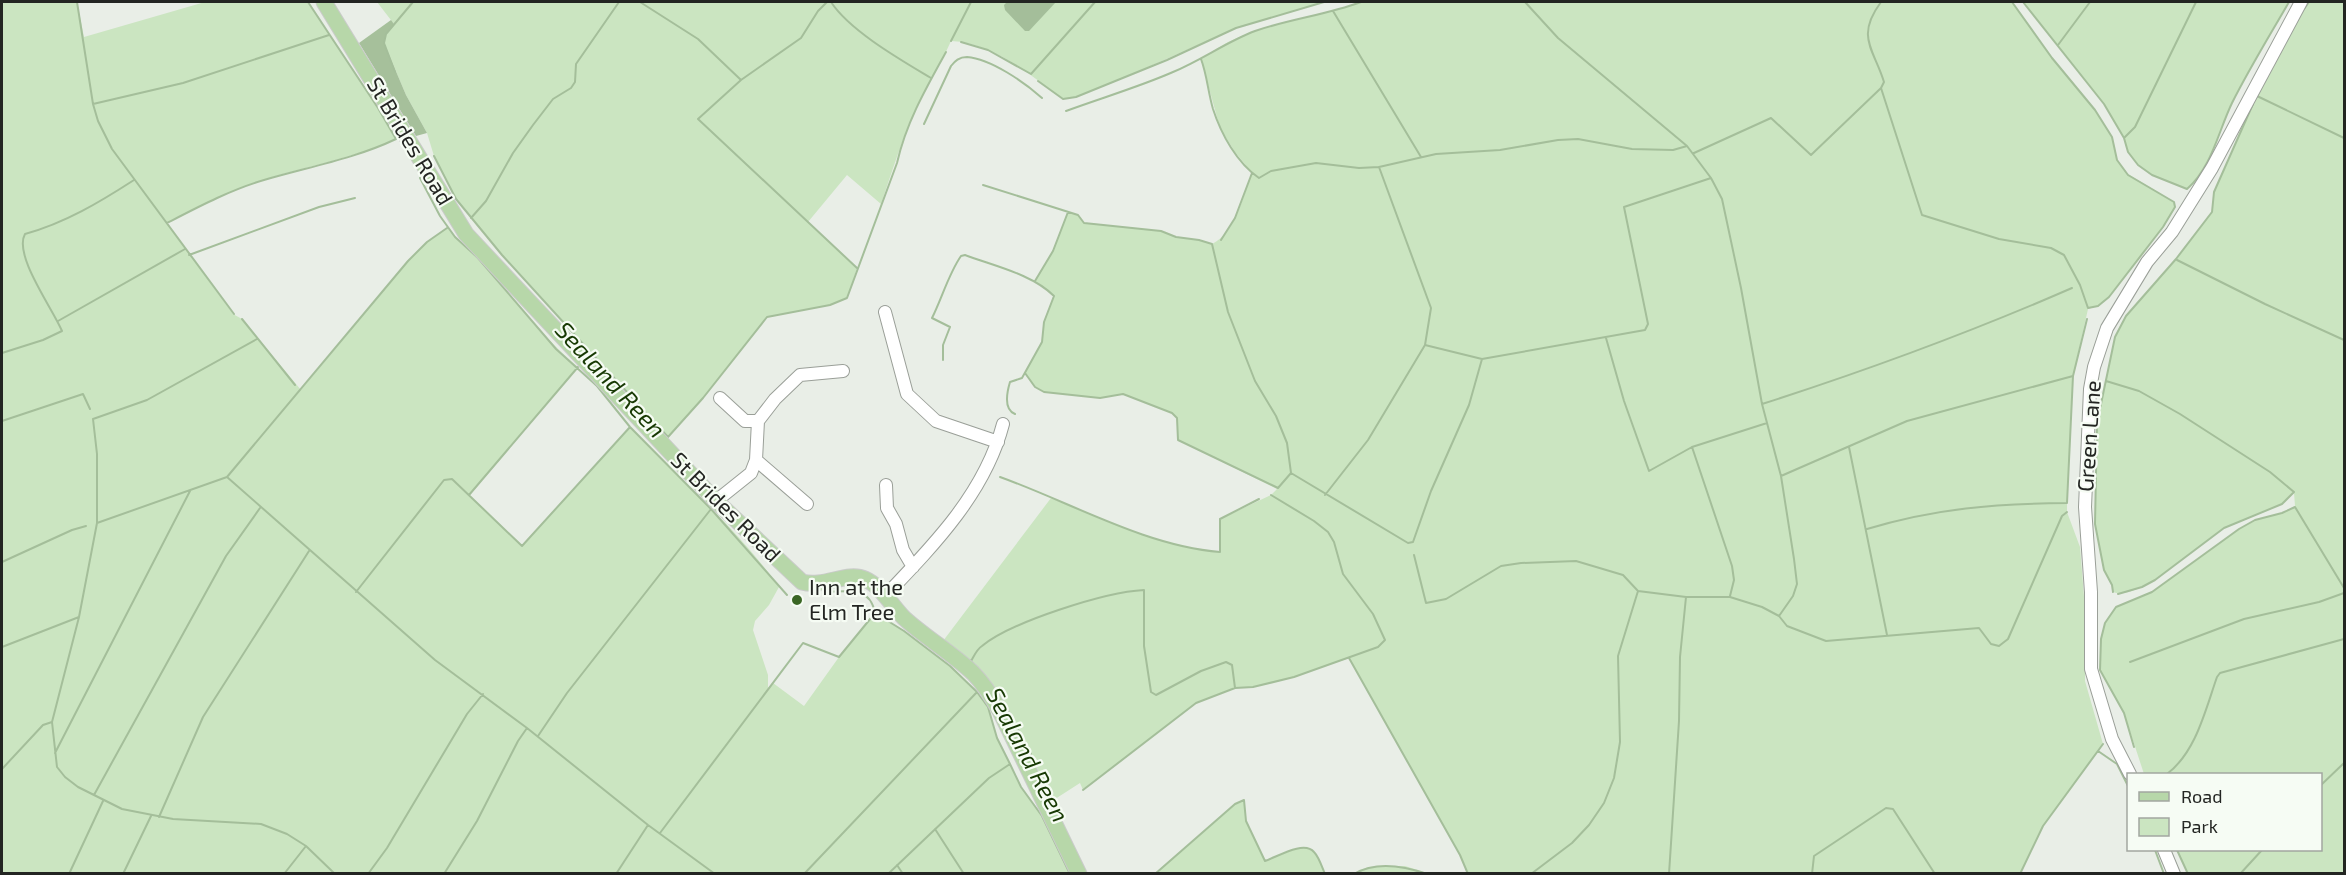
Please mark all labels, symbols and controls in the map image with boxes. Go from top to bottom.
street label: St Brides Road [362,72,459,209]
water label: Sealand Reen [550,315,672,443]
street label: Green Lane [2071,379,2105,493]
street label: St Brides Road [666,446,787,567]
place label: Inn at the Elm Tree [809,573,903,624]
marker: Inn at the Elm Tree [790,593,804,607]
water label: Sealand Reen [981,682,1076,827]
legend [2127,773,2322,851]
text: Road [2181,785,2222,807]
text: Park [2181,815,2218,837]

